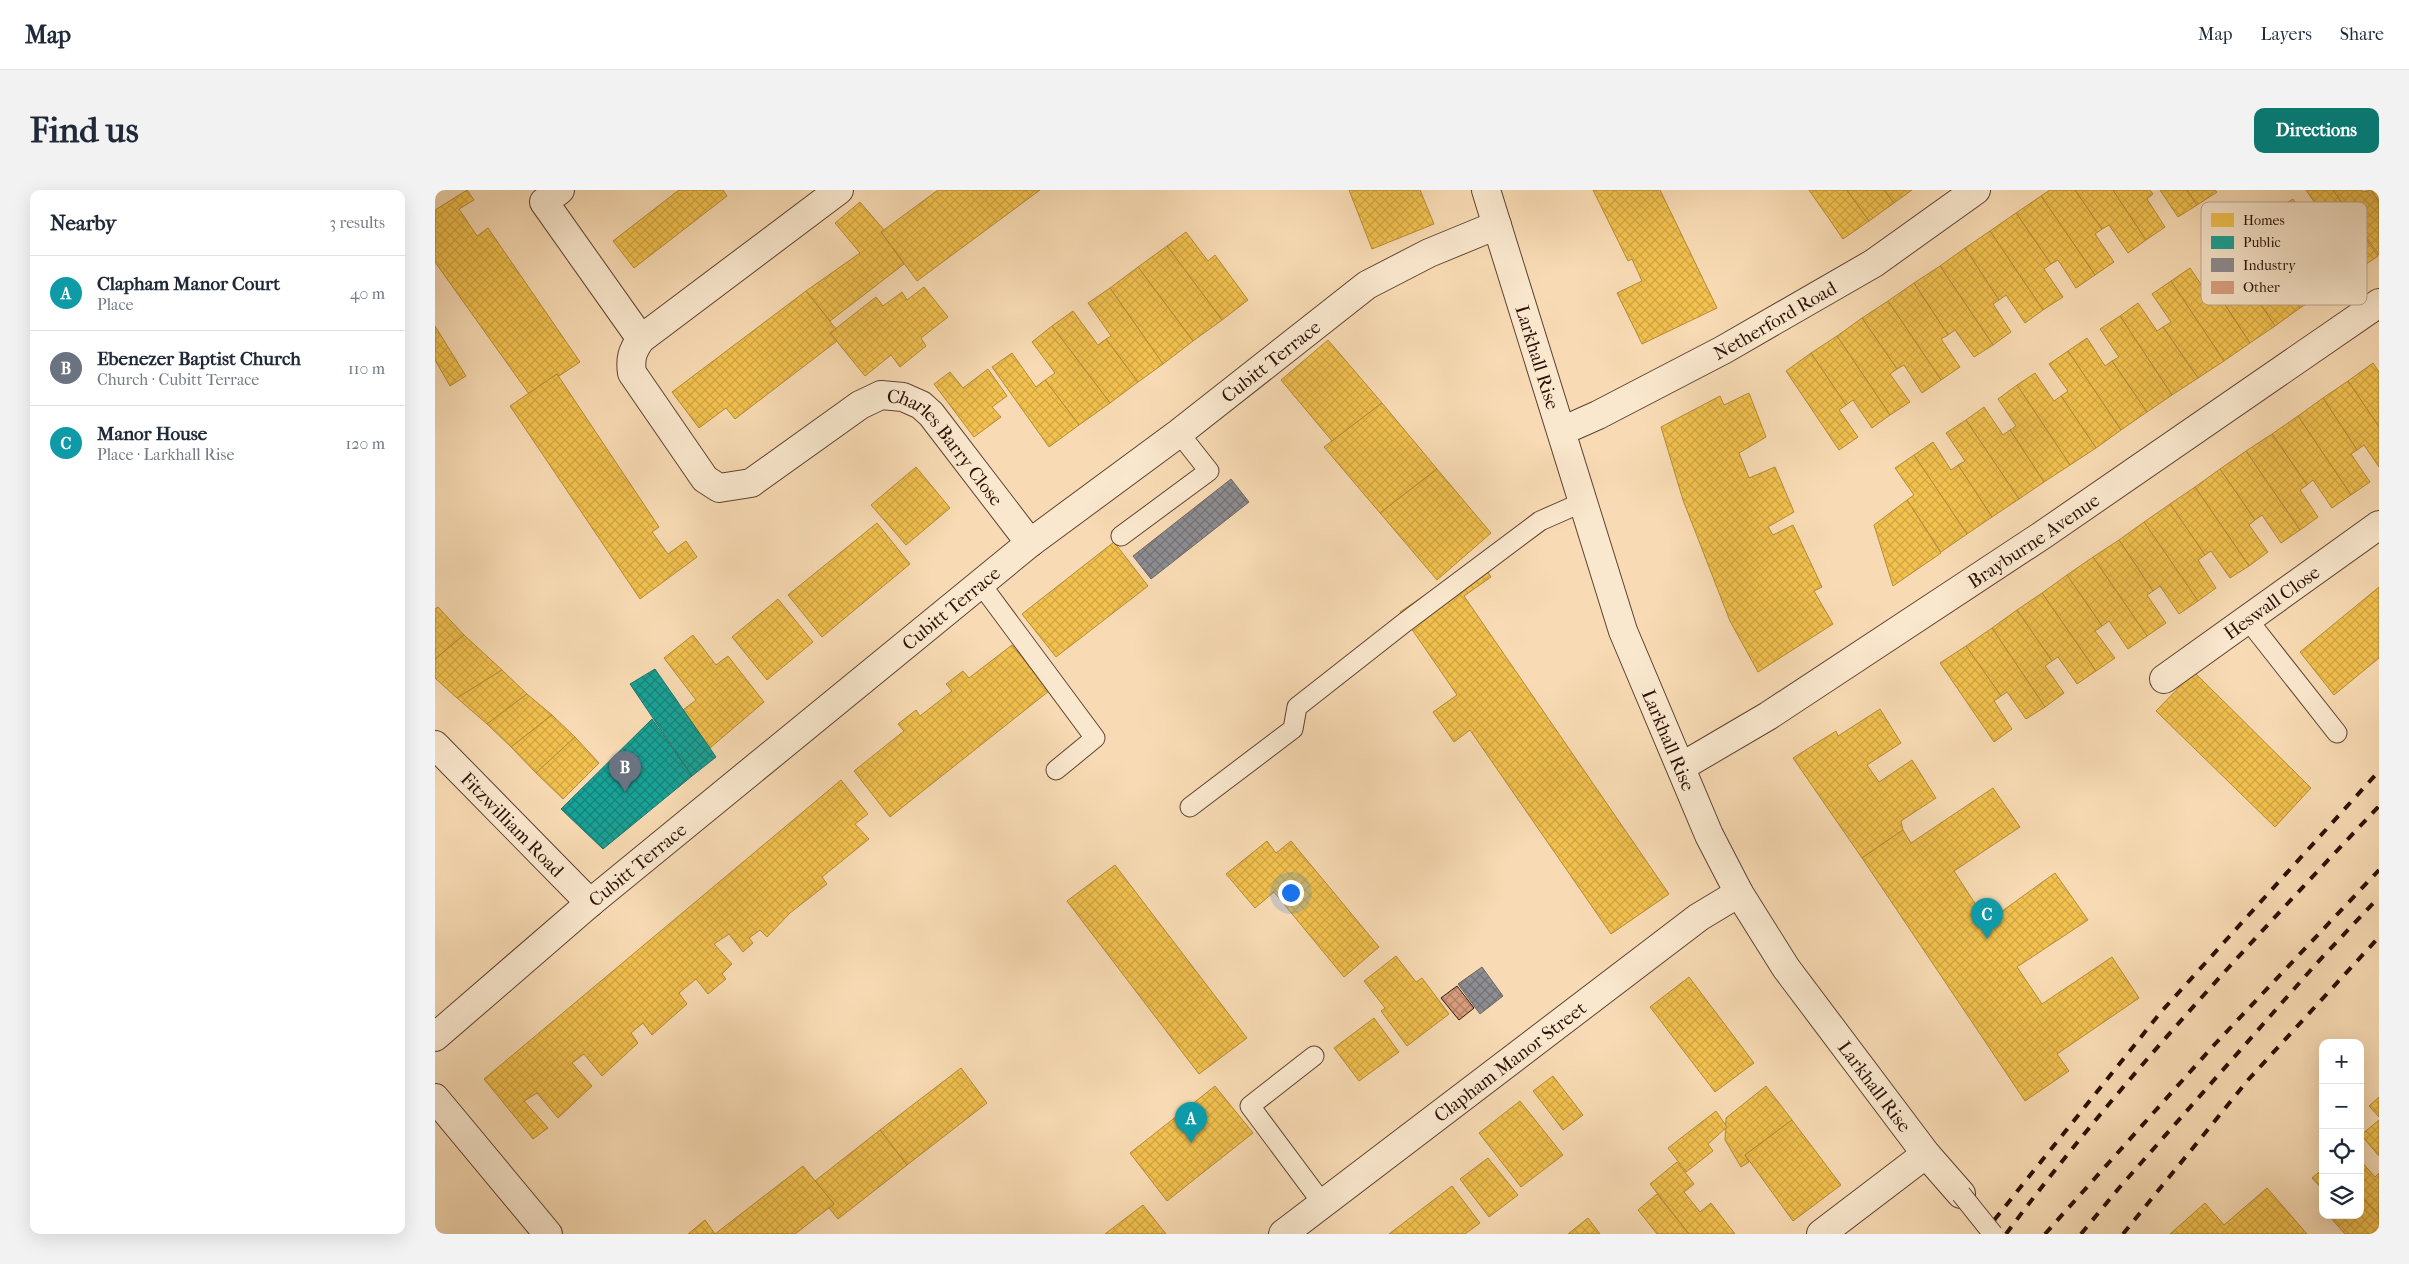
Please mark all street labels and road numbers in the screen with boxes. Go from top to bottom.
street label: Netherford Road [1710,277,1841,365]
street label: Larkhall Rise [1510,303,1563,412]
street label: Cubitt Terrace [1217,316,1325,408]
street label: Charles Barry Close [886,386,1007,510]
street label: Brayburne Avenue [1964,489,2104,593]
street label: Heswall Close [2220,561,2324,645]
street label: Cubitt Terrace [898,562,1005,655]
street label: Larkhall Rise [1637,686,1699,794]
street label: Fitzwilliam Road [456,768,569,882]
street label: Cubitt Terrace [585,819,691,912]
street label: Clapham Manor Street [1430,997,1591,1127]
street label: Larkhall Rise [1833,1037,1915,1137]

